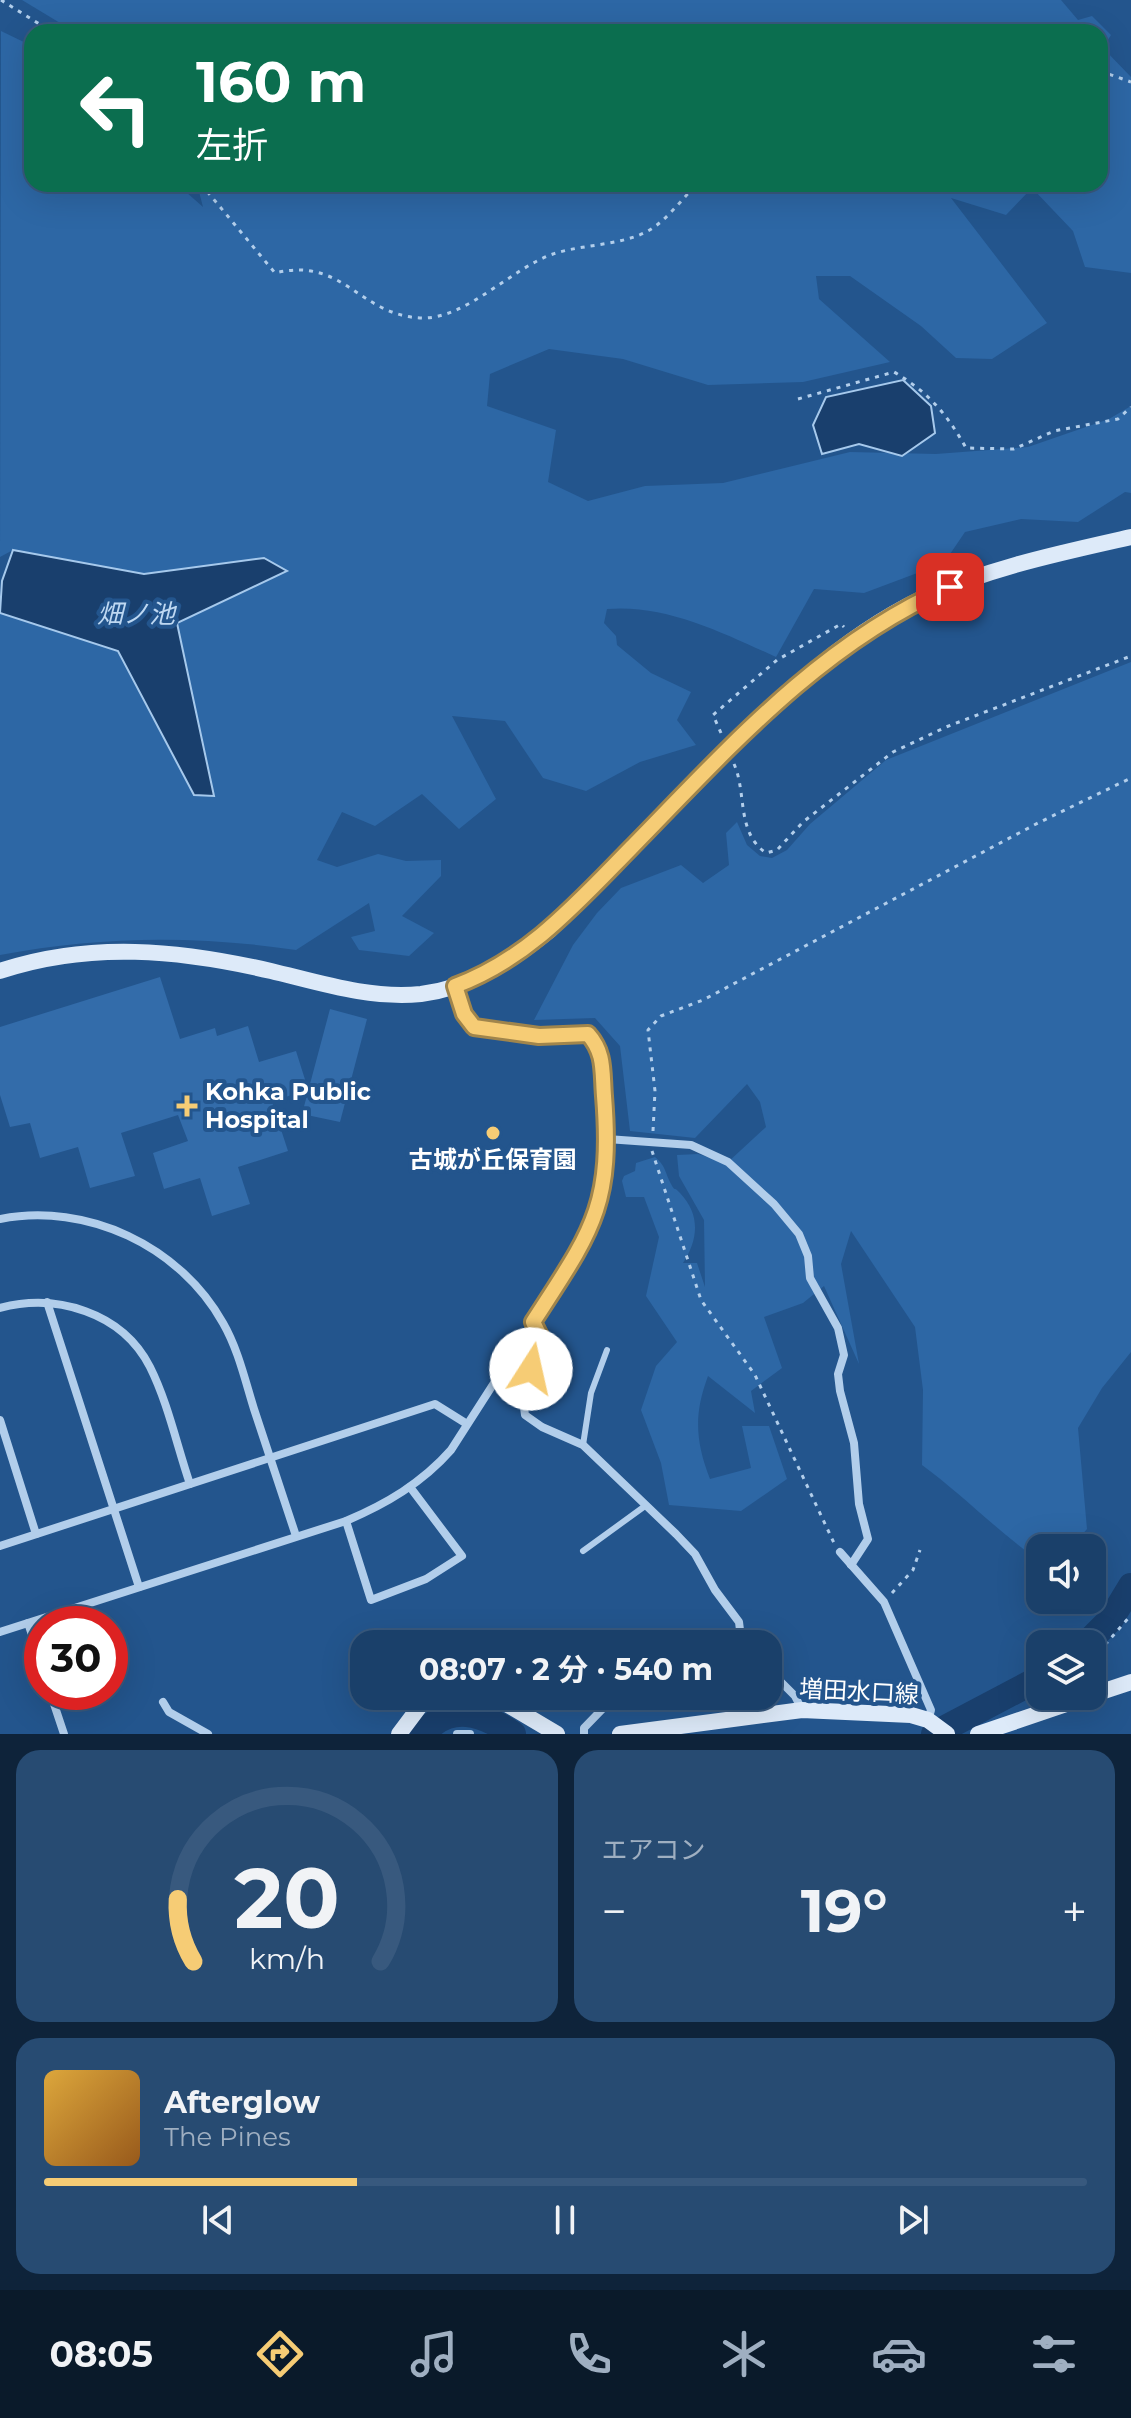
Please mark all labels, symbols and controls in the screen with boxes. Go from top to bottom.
text: 160 m [196,48,366,116]
icon: left [64,56,168,160]
text: 左折 [196,123,268,167]
pin [916,553,984,621]
icon: arrive [928,565,972,609]
water label: 畑ノ池 [97,598,178,630]
place label: Kohka Public Hospital [205,1077,371,1134]
marker: Kohka Public Hospital [176,1095,198,1117]
marker: 古城が丘保育園 [484,1124,502,1142]
place label: 古城が丘保育園 [409,1145,577,1174]
position arrow [489,1327,573,1411]
map controls [1026,1534,1106,1710]
button: sound [1026,1534,1106,1614]
speed limit sign: 30 [24,1606,128,1710]
button: layers [1026,1630,1106,1710]
text: 08:07 · 2 分 · 540 m [419,1651,713,1688]
street label: 増田水口線 [798,1674,920,1709]
text: エアコン [602,1834,706,1866]
text: 20 [234,1847,340,1949]
text: 19° [801,1874,888,1947]
text: − [602,1884,627,1938]
text: + [1062,1884,1087,1938]
text: km/h [249,1941,325,1976]
text: Afterglow [164,2084,320,2121]
text: The Pines [164,2121,291,2153]
icon: previous [196,2198,240,2242]
icon: pause [543,2198,587,2242]
icon: next [891,2198,935,2242]
icon: directions [252,2326,308,2382]
icon: music [406,2326,462,2382]
icon: phone [561,2326,617,2382]
icon: climate [716,2326,772,2382]
icon: car [871,2326,927,2382]
icon: filters [1026,2326,1082,2382]
text: 08:05 [49,2332,153,2376]

